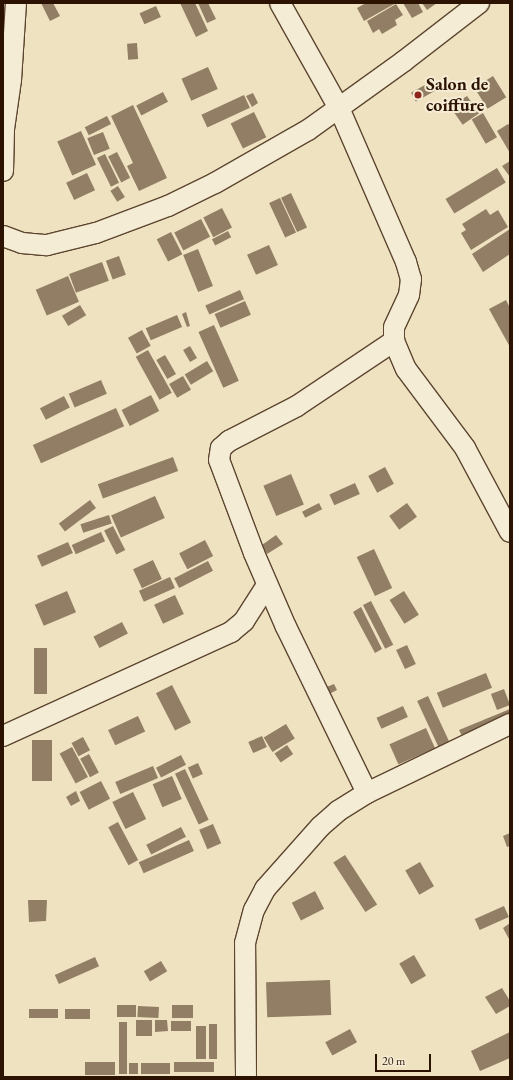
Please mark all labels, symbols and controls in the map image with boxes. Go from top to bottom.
place label: Salon de coiffure [426,74,488,116]
marker: Salon de coiffure [413,90,423,100]
scale bar [377,1046,433,1072]
text: 20 m [382,1053,405,1069]

